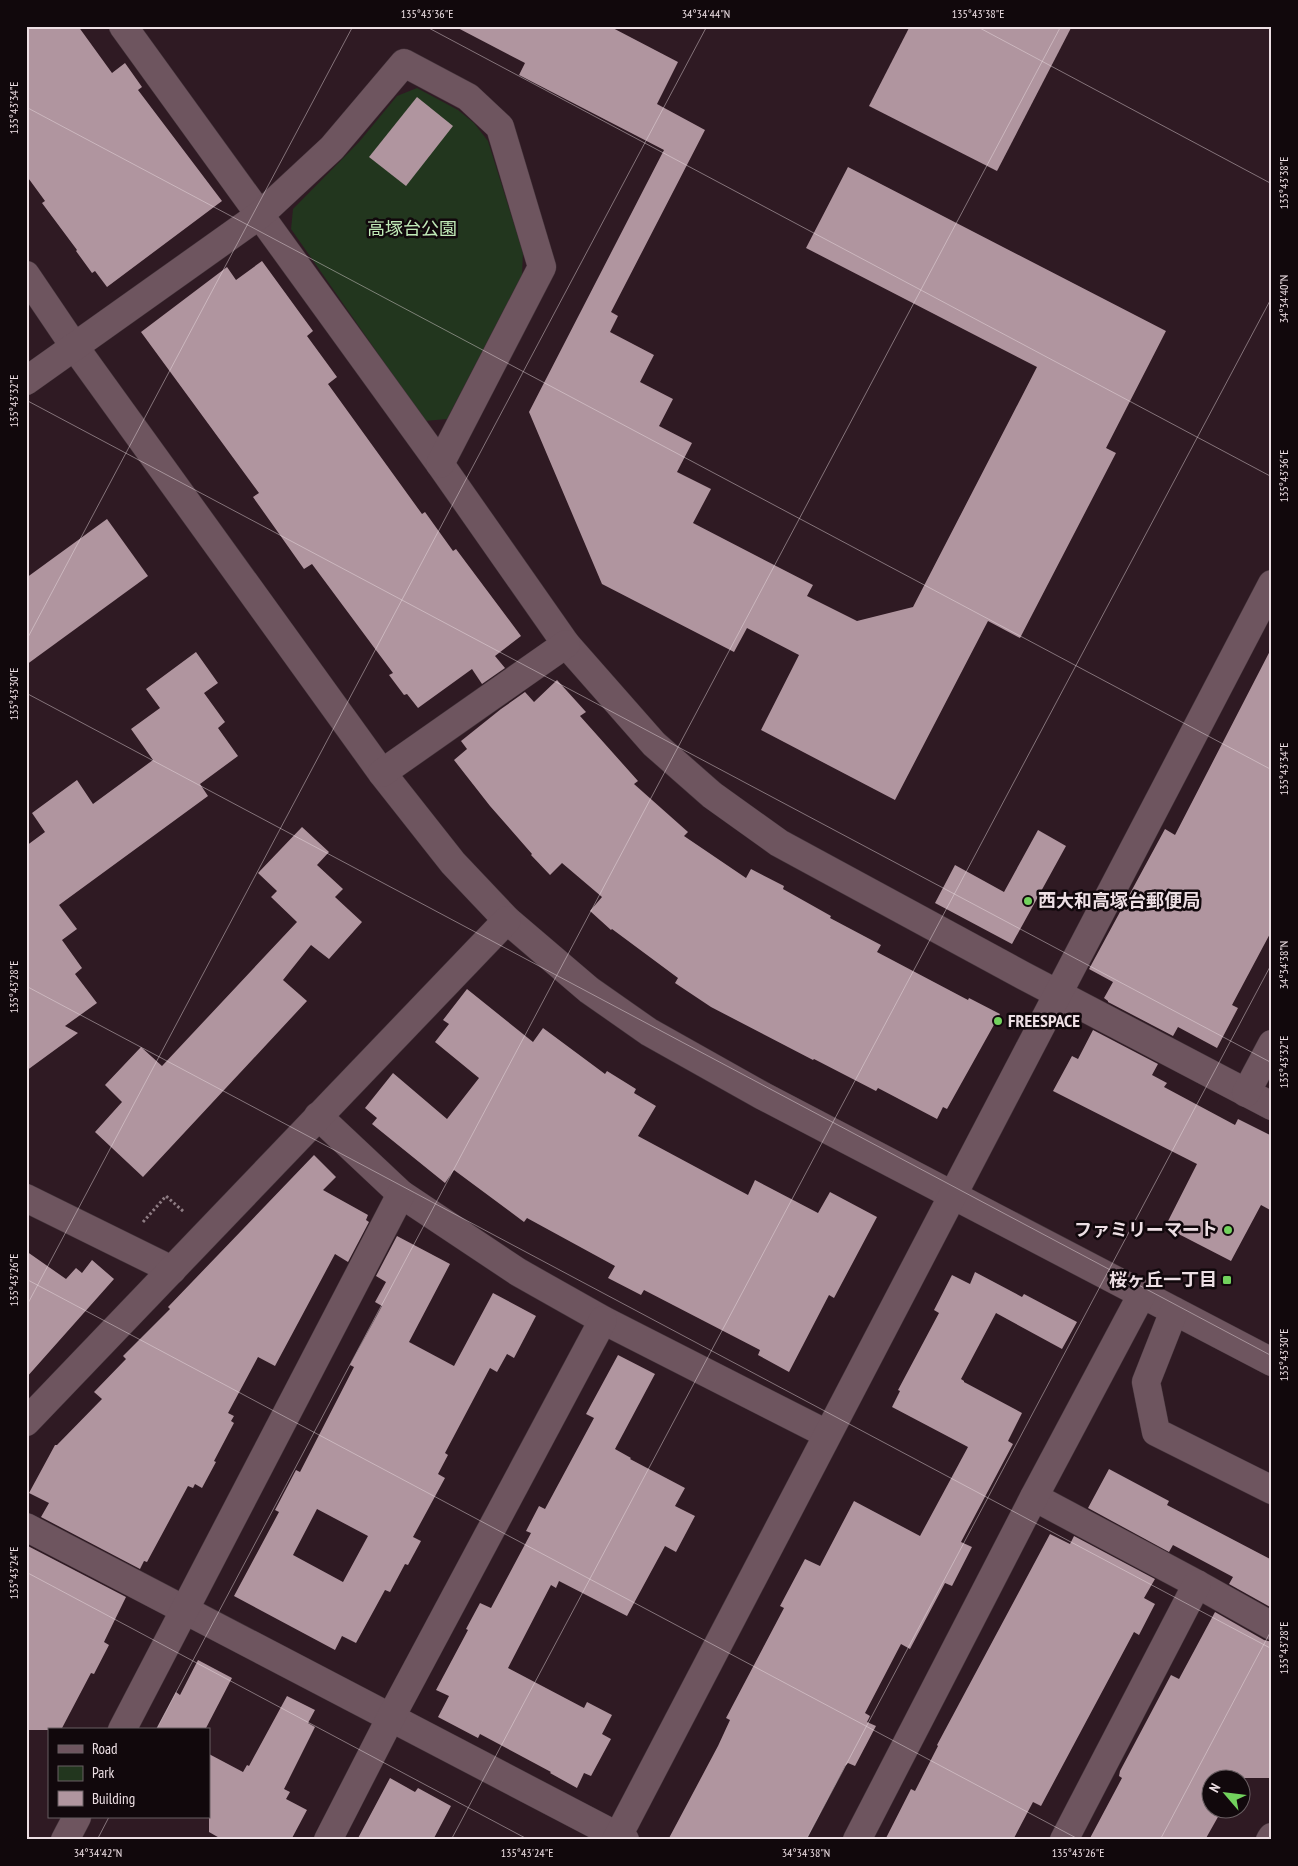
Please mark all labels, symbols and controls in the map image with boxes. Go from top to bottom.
text: 135°43'36"E [401,6,453,21]
text: 34°34'44"N [682,6,730,21]
text: 135°43'38"E [952,6,1004,21]
text: 135°43'34"E [6,82,21,134]
text: 135°43'38"E [1276,157,1291,209]
park label: 高塚台公園 [367,217,457,240]
text: 34°34'40"N [1276,275,1291,323]
text: 135°43'32"E [6,375,21,427]
text: 135°43'36"E [1276,450,1291,502]
text: 135°43'30"E [6,668,21,720]
text: 135°43'34"E [1276,743,1291,795]
place label: 西大和高塚台郵便局 [1038,889,1200,912]
marker: 西大和高塚台郵便局 [1022,895,1034,907]
text: 34°34'38"N [1276,941,1291,989]
text: 135°43'28"E [6,961,21,1013]
place label: FREESPACE [1008,1009,1080,1032]
marker: FREESPACE [992,1015,1004,1027]
text: 135°43'32"E [1276,1036,1291,1088]
place label: ファミリーマート [1074,1218,1218,1241]
marker: ファミリーマート [1222,1224,1234,1236]
text: 135°43'26"E [6,1254,21,1306]
place label: 桜ヶ丘一丁目 [1109,1268,1217,1291]
marker: 桜ヶ丘一丁目 [1221,1274,1233,1286]
text: 135°43'30"E [1276,1329,1291,1381]
text: 135°43'24"E [6,1547,21,1599]
text: 135°43'28"E [1276,1622,1291,1674]
legend [48,1728,210,1818]
text: Road [92,1739,118,1758]
text: Park [92,1763,114,1782]
north arrow [1200,1768,1250,1818]
text: N [1205,1780,1224,1795]
text: Building [92,1789,135,1808]
text: 34°34'42"N [74,1845,122,1860]
text: 135°43'24"E [501,1845,553,1860]
text: 34°34'38"N [782,1845,830,1860]
text: 135°43'26"E [1052,1845,1104,1860]

